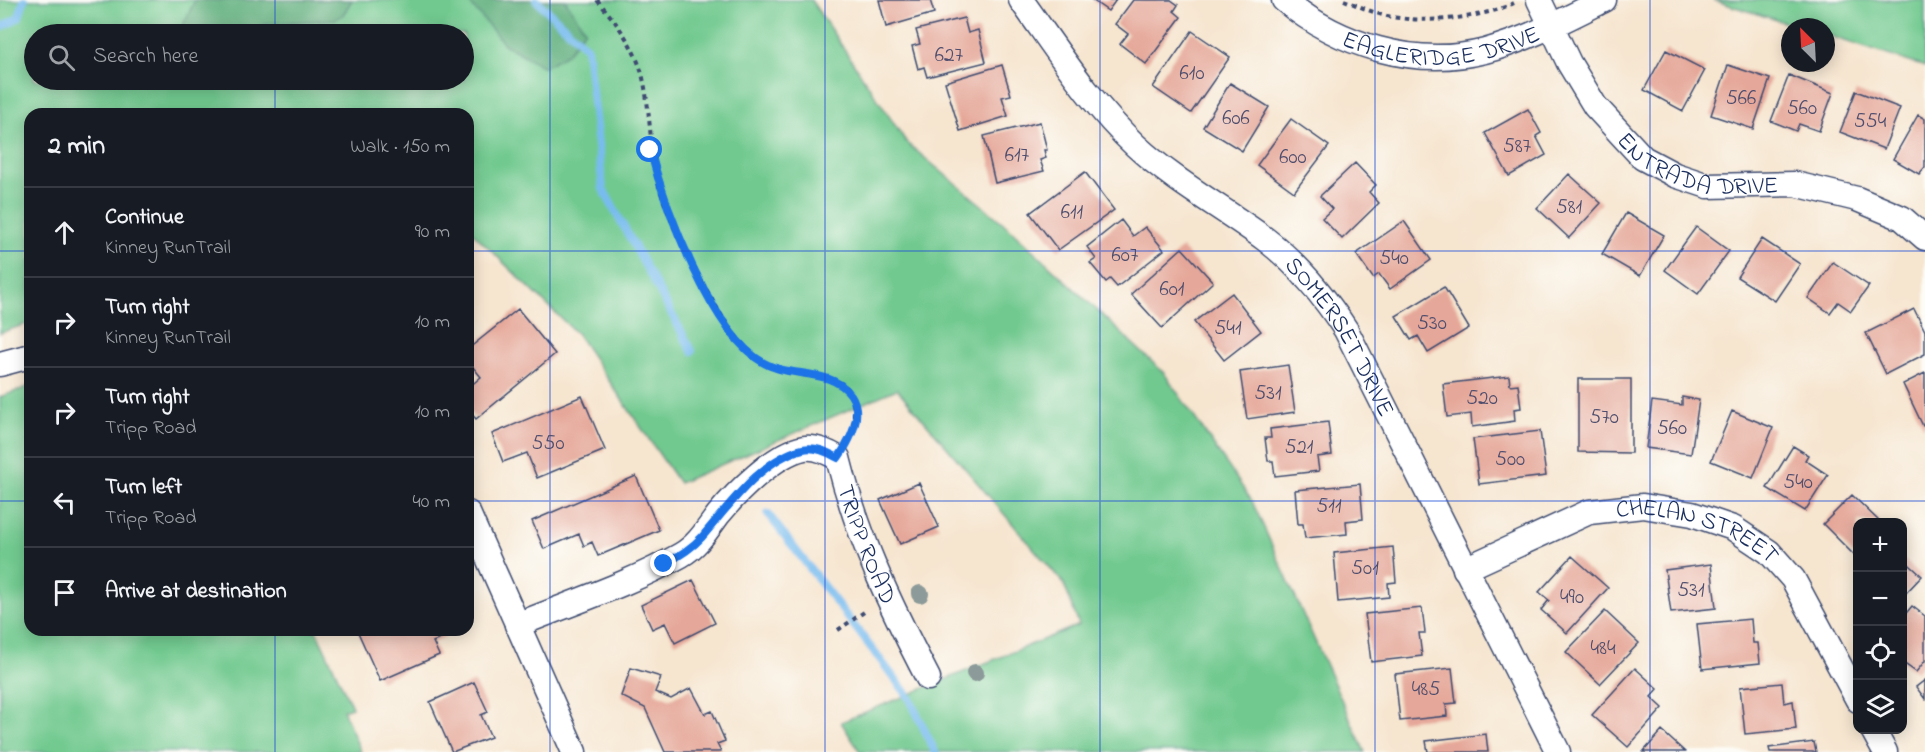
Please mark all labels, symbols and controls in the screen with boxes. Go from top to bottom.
street label: EAGLERIDGE DRIVE [1336,18,1546,77]
north arrow [1781,18,1835,72]
search box [24,24,474,90]
icon: search [45,41,78,74]
text: Search here [93,41,198,73]
house number: 627 [935,41,964,71]
house number: 610 [1180,59,1205,89]
house number: 566 [1726,84,1756,114]
house number: 560 [1787,94,1817,124]
house number: 606 [1222,104,1250,134]
house number: 554 [1854,107,1887,137]
street label: ENTRADA DRIVE [1607,125,1779,206]
text: 2 min [48,128,105,166]
house number: 587 [1503,132,1532,162]
text: Walk · 150 m [350,133,450,162]
route start [636,136,662,162]
house number: 617 [1005,141,1030,171]
house number: 600 [1279,143,1307,173]
house number: 581 [1556,193,1583,223]
house number: 611 [1061,198,1084,228]
text: Continue [105,202,184,234]
icon: ahead [48,216,81,249]
text: 90 m [415,218,450,247]
text: Kinney RunTrail [105,234,231,263]
house number: 607 [1112,241,1139,271]
house number: 540 [1379,244,1409,274]
street label: SOMERSET DRIVE [1276,250,1402,423]
house number: 601 [1160,275,1185,305]
text: Turn right [105,292,190,324]
icon: right [48,306,81,339]
text: 10 m [414,308,450,337]
house number: 530 [1417,309,1447,339]
house number: 541 [1214,314,1242,344]
text: Kinney RunTrail [105,324,231,353]
house number: 531 [1254,379,1282,409]
text: Turn right [105,382,190,414]
house number: 520 [1466,384,1498,414]
icon: right [48,396,81,429]
text: 10 m [414,398,450,427]
house number: 570 [1589,403,1619,433]
text: Tripp Road [105,414,197,443]
house number: 560 [1657,414,1687,444]
house number: 550 [531,429,565,459]
house number: 521 [1284,433,1314,463]
house number: 500 [1495,445,1525,475]
house number: 540 [1783,468,1813,498]
text: Turn left [105,472,182,504]
street label: TRIPP ROAD [826,481,904,610]
icon: left [48,486,81,519]
text: 40 m [413,488,450,517]
street label: CHELAN STREET [1614,491,1787,572]
house number: 511 [1316,492,1342,522]
text: Tripp Road [105,504,197,533]
map controls [1853,518,1907,734]
button: + [1853,518,1907,572]
route end [650,550,676,576]
house number: 501 [1351,554,1379,584]
button: − [1853,572,1907,626]
icon: arrive [48,576,81,609]
text: Arrive at destination [105,576,287,608]
house number: 531 [1677,576,1705,606]
house number: 490 [1560,583,1584,613]
button: locate [1853,626,1907,680]
house number: 484 [1590,634,1616,664]
house number: 485 [1412,675,1440,705]
button: layers [1853,680,1907,734]

